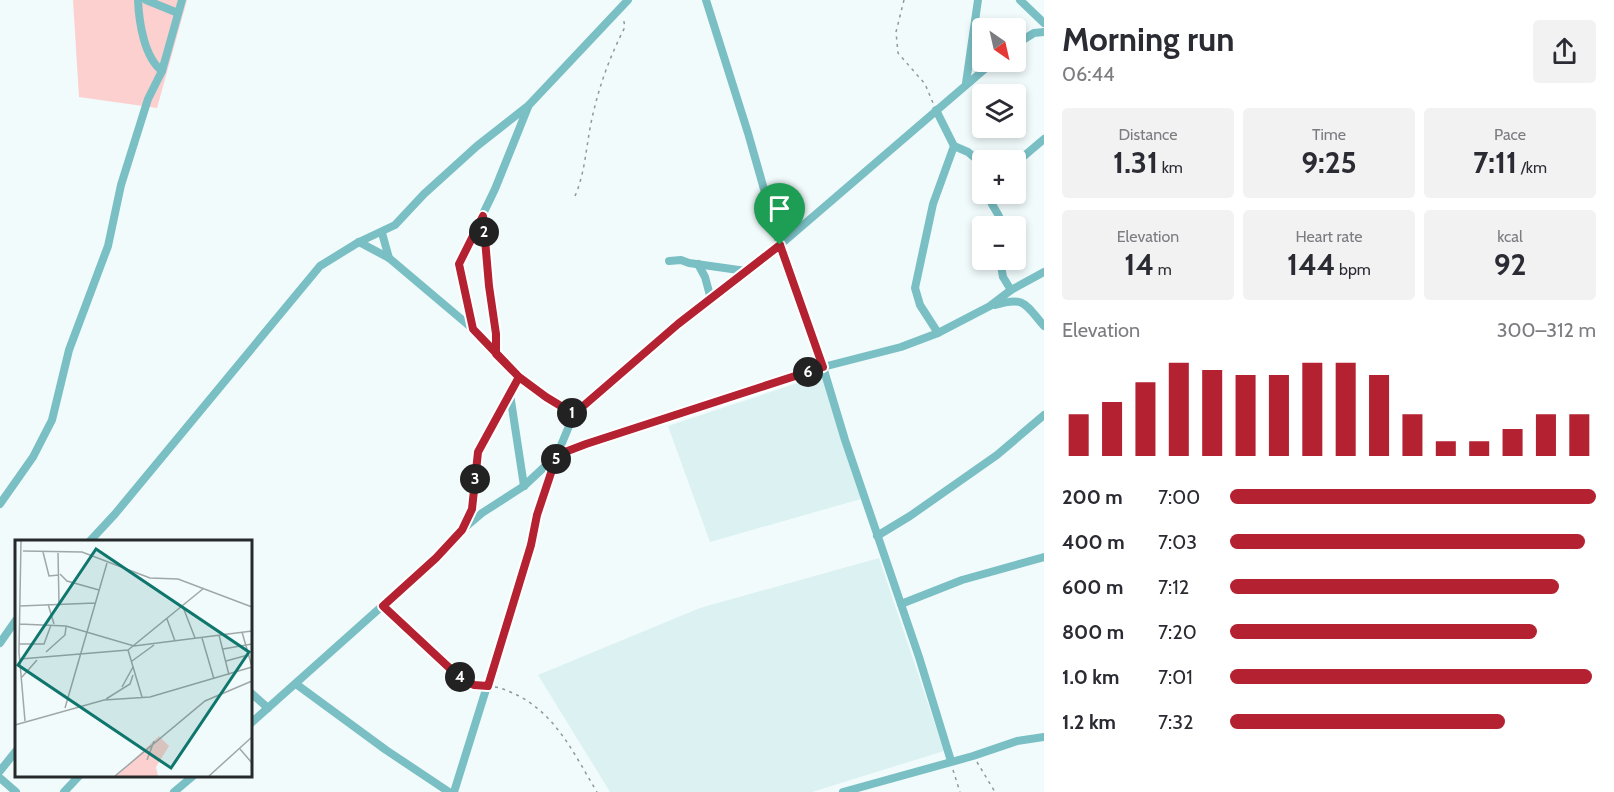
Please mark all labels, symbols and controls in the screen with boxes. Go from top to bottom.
north arrow [972,18,1026,72]
map controls [972,18,1026,270]
text: Morning run [1062,19,1234,59]
button: share [1533,20,1596,83]
text: 06:44 [1062,62,1115,86]
button: layers [972,84,1026,138]
text: Distance [1119,125,1177,144]
text: Time [1312,125,1346,144]
text: Pace [1494,125,1526,144]
text: 1.31 [1113,144,1158,181]
text: 9:25 [1301,144,1357,181]
text: 7:11 [1473,144,1517,181]
button: + [972,150,1026,204]
text: km [1158,158,1183,177]
text: /km [1517,158,1547,177]
pin [754,183,805,245]
icon: arrive [763,192,796,225]
button: − [972,216,1026,270]
pin: 2 [469,217,499,247]
text: 2 [480,222,488,241]
text: Elevation [1117,227,1179,246]
text: Heart rate [1296,227,1362,246]
text: kcal [1497,227,1523,246]
text: 14 [1124,246,1154,283]
text: 144 [1287,246,1335,283]
text: 92 [1494,246,1526,283]
text: m [1154,260,1172,279]
text: bpm [1335,260,1371,279]
text: Elevation [1062,318,1140,342]
text: 300–312 m [1497,318,1596,342]
pin: 6 [793,357,823,387]
text: 6 [804,362,813,381]
pin: 1 [557,398,587,428]
text: 1 [569,403,575,422]
pin: 5 [541,444,571,474]
text: 5 [552,449,560,468]
pin: 3 [460,464,490,494]
text: 3 [471,469,479,488]
text: 200 m [1062,485,1123,509]
text: 7:00 [1158,485,1200,509]
text: 400 m [1062,530,1125,554]
text: 7:03 [1158,530,1197,554]
inset map [15,540,252,777]
text: 600 m [1062,575,1123,599]
text: 7:12 [1158,575,1189,599]
text: 800 m [1062,620,1124,644]
text: 7:20 [1158,620,1197,644]
pin: 4 [445,662,475,692]
text: 1.0 km [1062,665,1119,689]
text: 7:01 [1158,665,1193,689]
text: 4 [455,667,465,686]
text: 1.2 km [1062,710,1116,734]
text: 7:32 [1158,710,1194,734]

